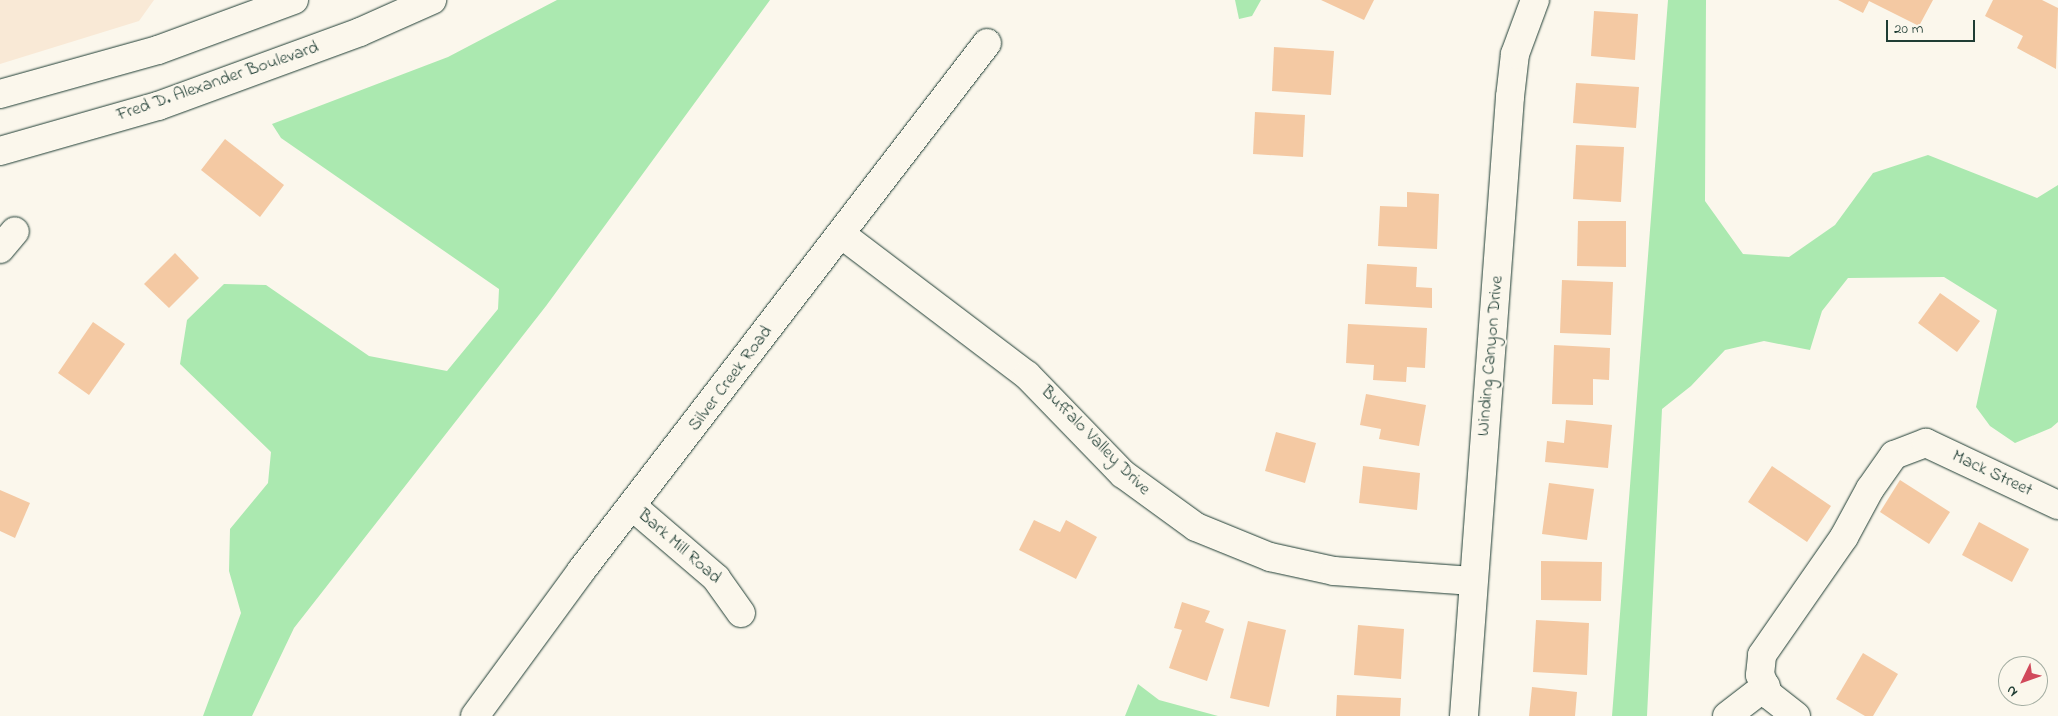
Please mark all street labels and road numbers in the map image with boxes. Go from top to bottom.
street label: Fred D. Alexander Boulevard [114,37,322,127]
street label: Winding Canyon Drive [1473,275,1509,437]
street label: Silver Creek Road [684,322,778,436]
street label: Buffalo Valley Drive [1036,382,1154,500]
street label: Mack Street [1948,446,2036,502]
street label: Bark Mill Road [633,505,725,589]

